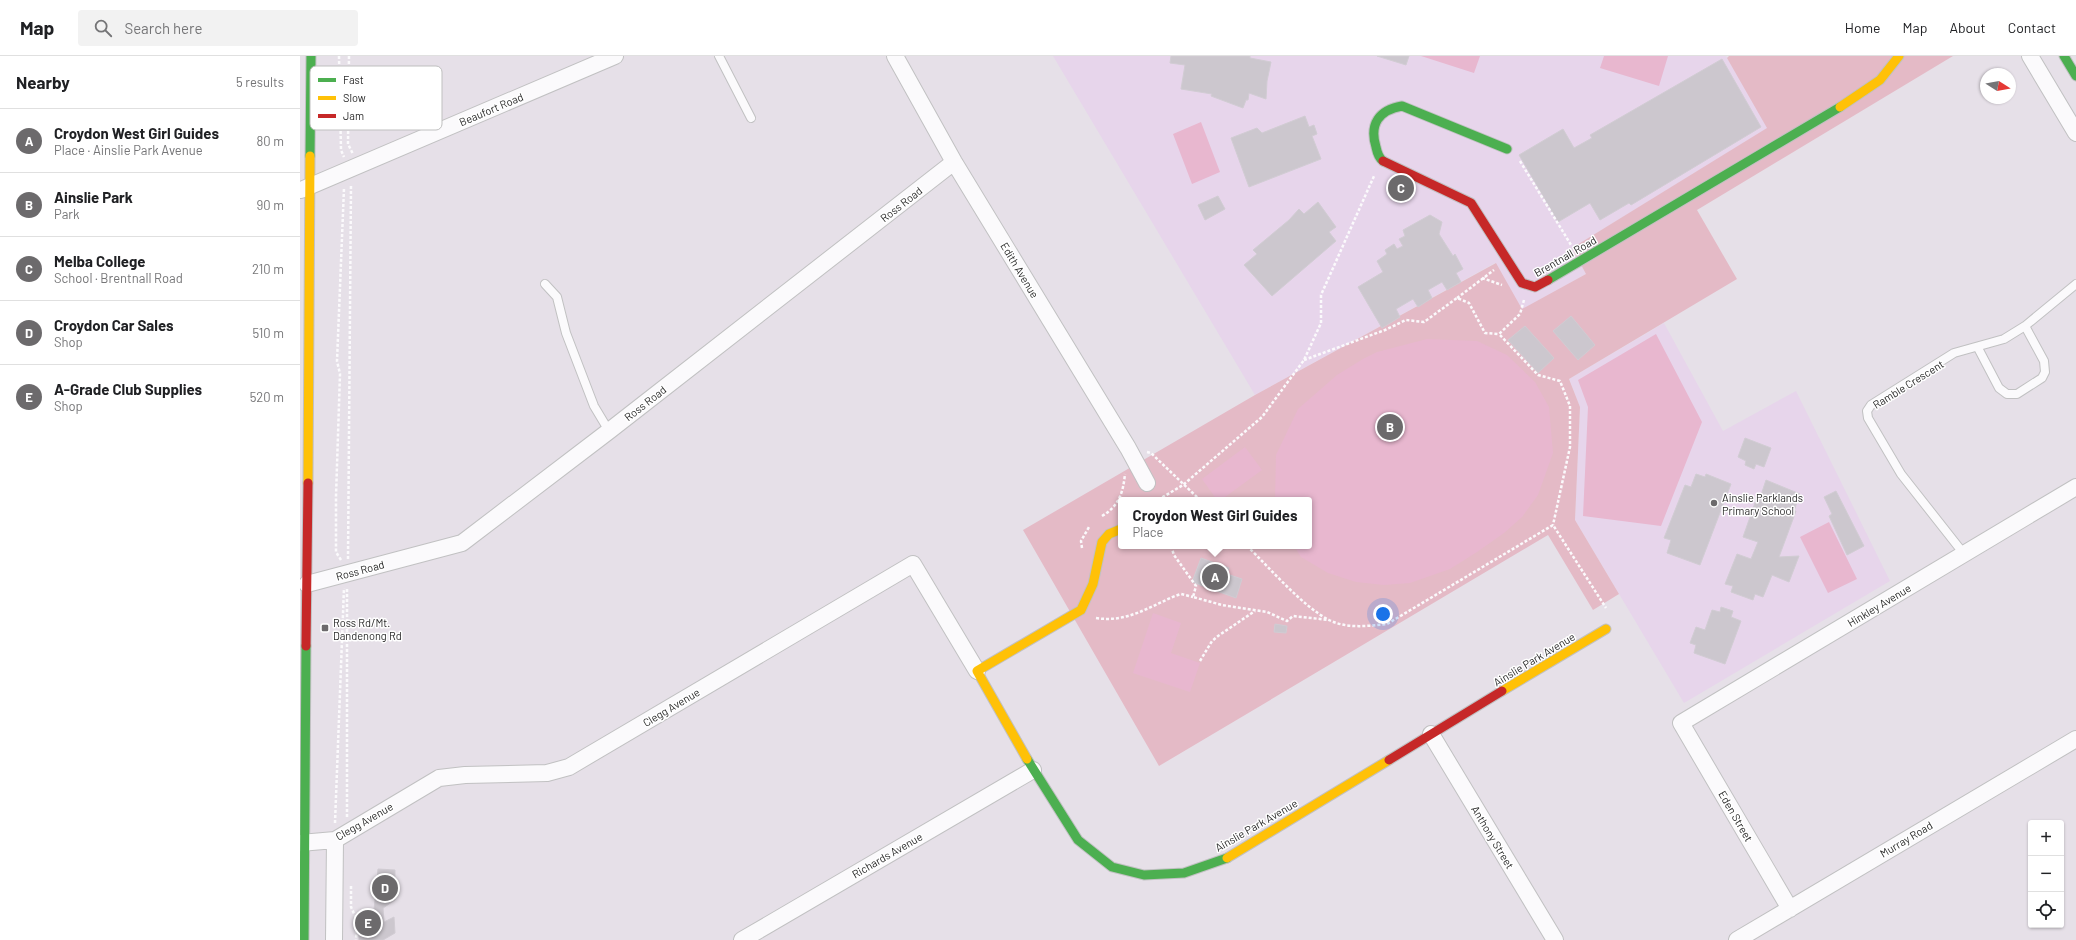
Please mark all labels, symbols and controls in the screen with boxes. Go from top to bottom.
search box [78,10,358,46]
text: Map [20,16,54,39]
icon: search [92,17,114,39]
text: Search here [124,19,202,37]
text: Home [1845,19,1881,36]
text: Map [1903,19,1927,36]
text: About [1949,19,1986,36]
text: Contact [2008,19,2056,36]
legend [310,66,442,130]
north arrow [1980,68,2016,104]
text: Nearby [16,72,70,92]
text: Fast [343,73,364,86]
text: 5 results [236,74,284,90]
street label: Beaufort Road [457,90,525,128]
text: Slow [343,91,366,104]
text: Jam [343,109,364,122]
text: Croydon West Girl Guides [54,124,219,142]
text: A [25,133,33,149]
text: 80 m [257,133,284,149]
text: Place · Ainslie Park Avenue [54,142,203,158]
pin: C [1388,173,1414,203]
street label: Ross Road [877,184,925,224]
text: Ainslie Park [54,188,133,206]
text: B [25,197,33,213]
text: 90 m [257,197,284,213]
text: Park [54,206,80,222]
street label: Brentnall Road [1532,233,1598,279]
street label: Edith Avenue [998,240,1042,300]
text: Melba College [54,252,146,270]
text: C [25,261,33,277]
text: 210 m [252,261,284,277]
text: School · Brentnall Road [54,270,183,286]
text: Croydon Car Sales [54,316,174,334]
text: D [25,325,33,341]
text: 510 m [252,325,284,341]
text: Shop [54,334,83,350]
street label: Ramble Crescent [1870,357,1946,411]
text: A-Grade Club Supplies [54,380,202,398]
street label: Ross Road [621,383,669,423]
text: E [25,389,33,405]
text: 520 m [250,389,284,405]
text: Shop [54,398,83,414]
pin: B [1377,412,1403,442]
place label: Ainslie Parklands Primary School [1722,491,1803,517]
popup [1118,497,1312,549]
marker: Ainslie Parklands Primary School [1709,498,1719,508]
text: Croydon West Girl Guides [1133,506,1297,524]
text: Place [1133,524,1164,540]
street label: Ross Road [334,557,386,583]
pin: A [1202,562,1228,592]
street label: Hinkley Avenue [1845,581,1913,629]
your location [1373,604,1393,624]
place label: Ross Rd/Mt. Dandenong Rd [333,616,402,642]
marker: Ross Rd/Mt. Dandenong Rd [320,623,330,633]
street label: Ainslie Park Avenue [1491,629,1577,688]
street label: Clegg Avenue [640,685,702,729]
street label: Eden Street [1716,788,1756,844]
street label: Ainslie Park Avenue [1213,796,1300,854]
street label: Clegg Avenue [333,799,395,843]
street label: Anthony Street [1469,803,1517,871]
street label: Murray Road [1877,818,1935,860]
map controls [2028,820,2064,928]
button: + [2028,820,2064,856]
street label: Richards Avenue [849,830,925,880]
button: − [2028,856,2064,892]
pin: D [372,873,398,903]
button: locate [2028,892,2064,928]
pin: E [355,908,381,938]

